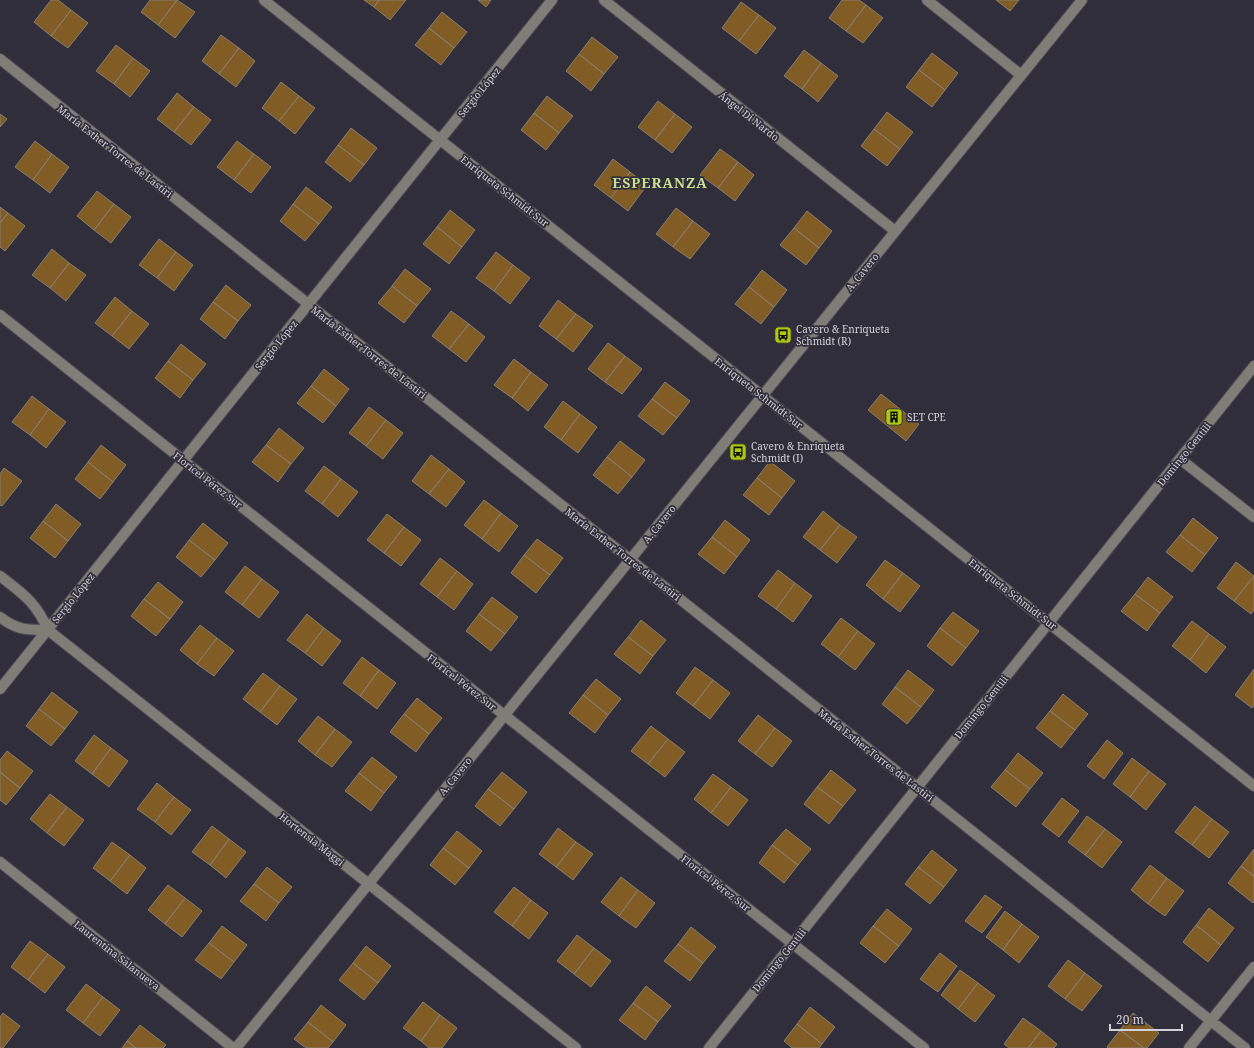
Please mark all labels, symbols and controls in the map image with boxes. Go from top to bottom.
street label: Sergio López [454,64,504,120]
street label: Ángel Di Nardo [716,88,782,144]
street label: María Esther Torres de Lastiri [54,102,176,201]
street label: Enriqueta Schmidt Sur [458,152,552,230]
district label: ESPERANZA [612,173,708,192]
street label: A. Cavero [842,250,882,294]
street label: María Esther Torres de Lastiri [308,303,430,402]
street label: Sergio López [251,317,301,373]
place label: Cavero & Enriqueta Schmidt (R) [796,322,890,348]
bus stop icon: Cavero & Enriqueta Schmidt (R) [773,325,793,345]
street label: Enriqueta Schmidt Sur [712,354,806,432]
building icon: SET CPE [884,407,904,427]
place label: SET CPE [907,410,946,424]
street label: Domingo Gentili [1154,419,1214,489]
place label: Cavero & Enriqueta Schmidt (I) [751,439,845,465]
bus stop icon: Cavero & Enriqueta Schmidt (I) [728,442,748,462]
street label: Floricel Pérez Sur [170,449,246,512]
street label: A. Cavero [639,502,679,546]
street label: María Esther Torres de Lastiri [562,505,684,604]
street label: Enriqueta Schmidt Sur [966,555,1060,633]
street label: Sergio López [48,570,98,626]
street label: Floricel Pérez Sur [424,651,500,714]
street label: Domingo Gentili [951,672,1011,742]
street label: María Esther Torres de Lastiri [815,706,937,805]
street label: A. Cavero [435,754,475,798]
street label: Hortensia Maggi [277,809,348,869]
street label: Floricel Pérez Sur [678,852,754,915]
street label: Laurentina Salanueva [71,917,163,993]
street label: Domingo Gentili [749,925,809,995]
scale bar [1110,1006,1182,1032]
text: 20 m [1116,1011,1144,1028]

